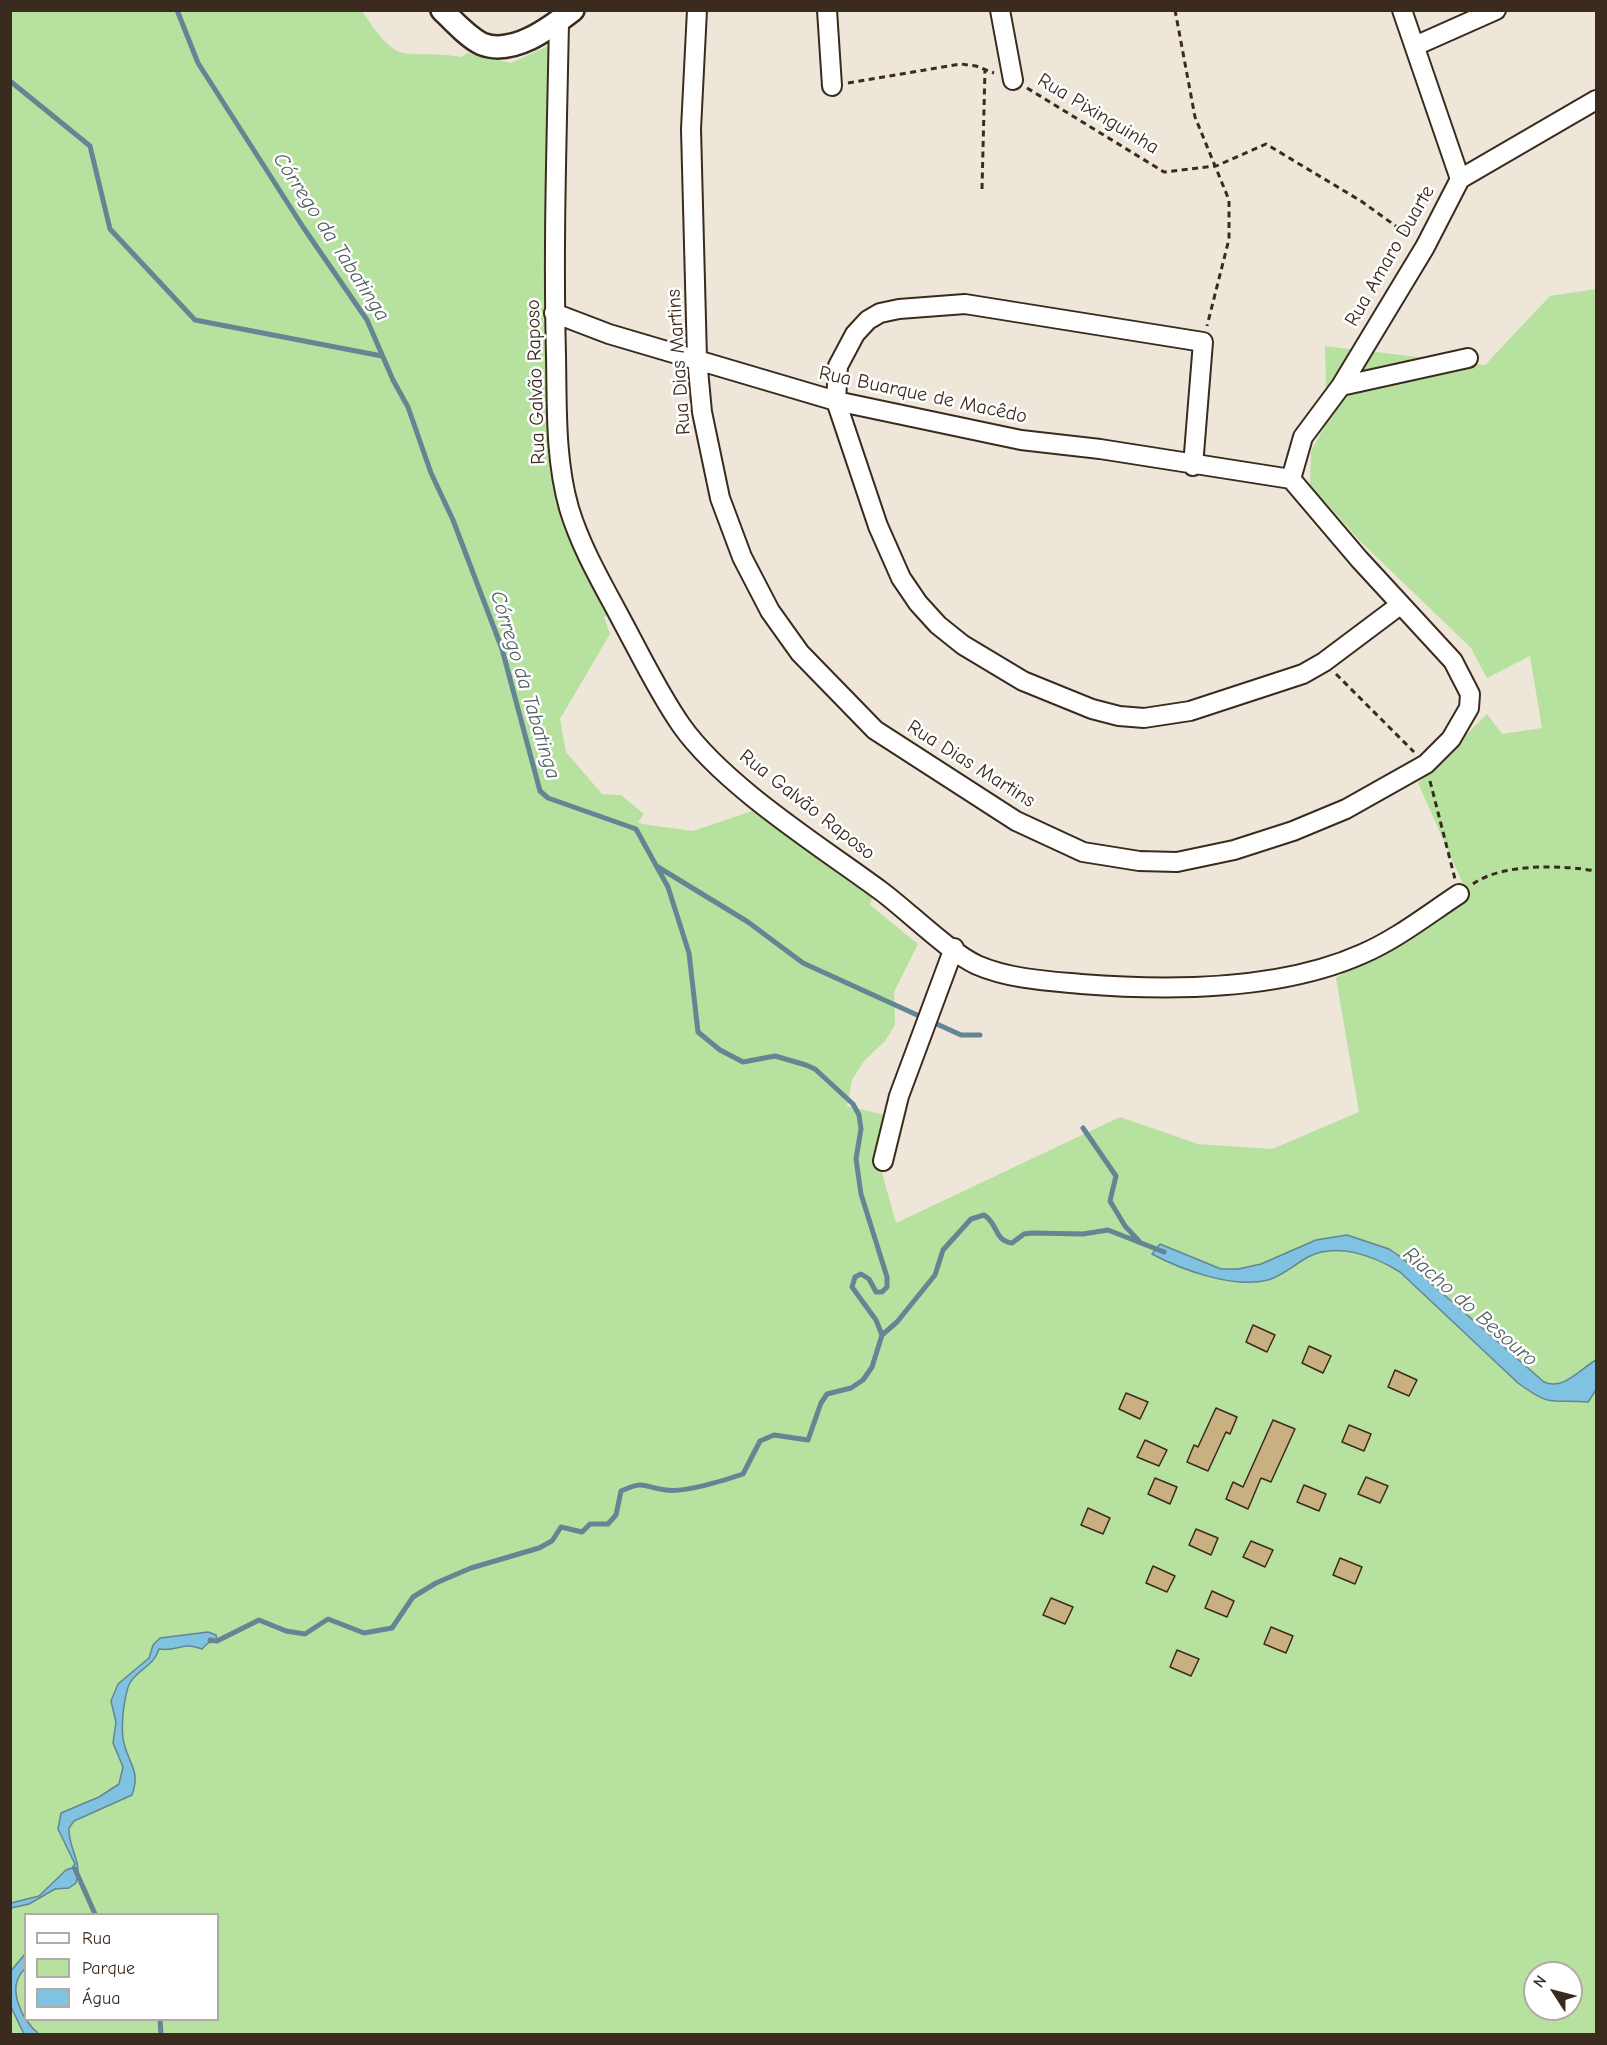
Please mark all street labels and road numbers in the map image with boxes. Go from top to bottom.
street label: Rua Pixinguinha [1033,68,1163,160]
street label: Rua Amaro Duarte [1340,181,1440,331]
street label: Rua Dias Martins [662,288,696,436]
street label: Rua Galvão Raposo [521,299,551,465]
street label: Rua Buarque de Macêdo [817,361,1029,429]
street label: Rua Dias Martins [903,715,1039,813]
street label: Rua Galvão Raposo [734,745,880,865]

